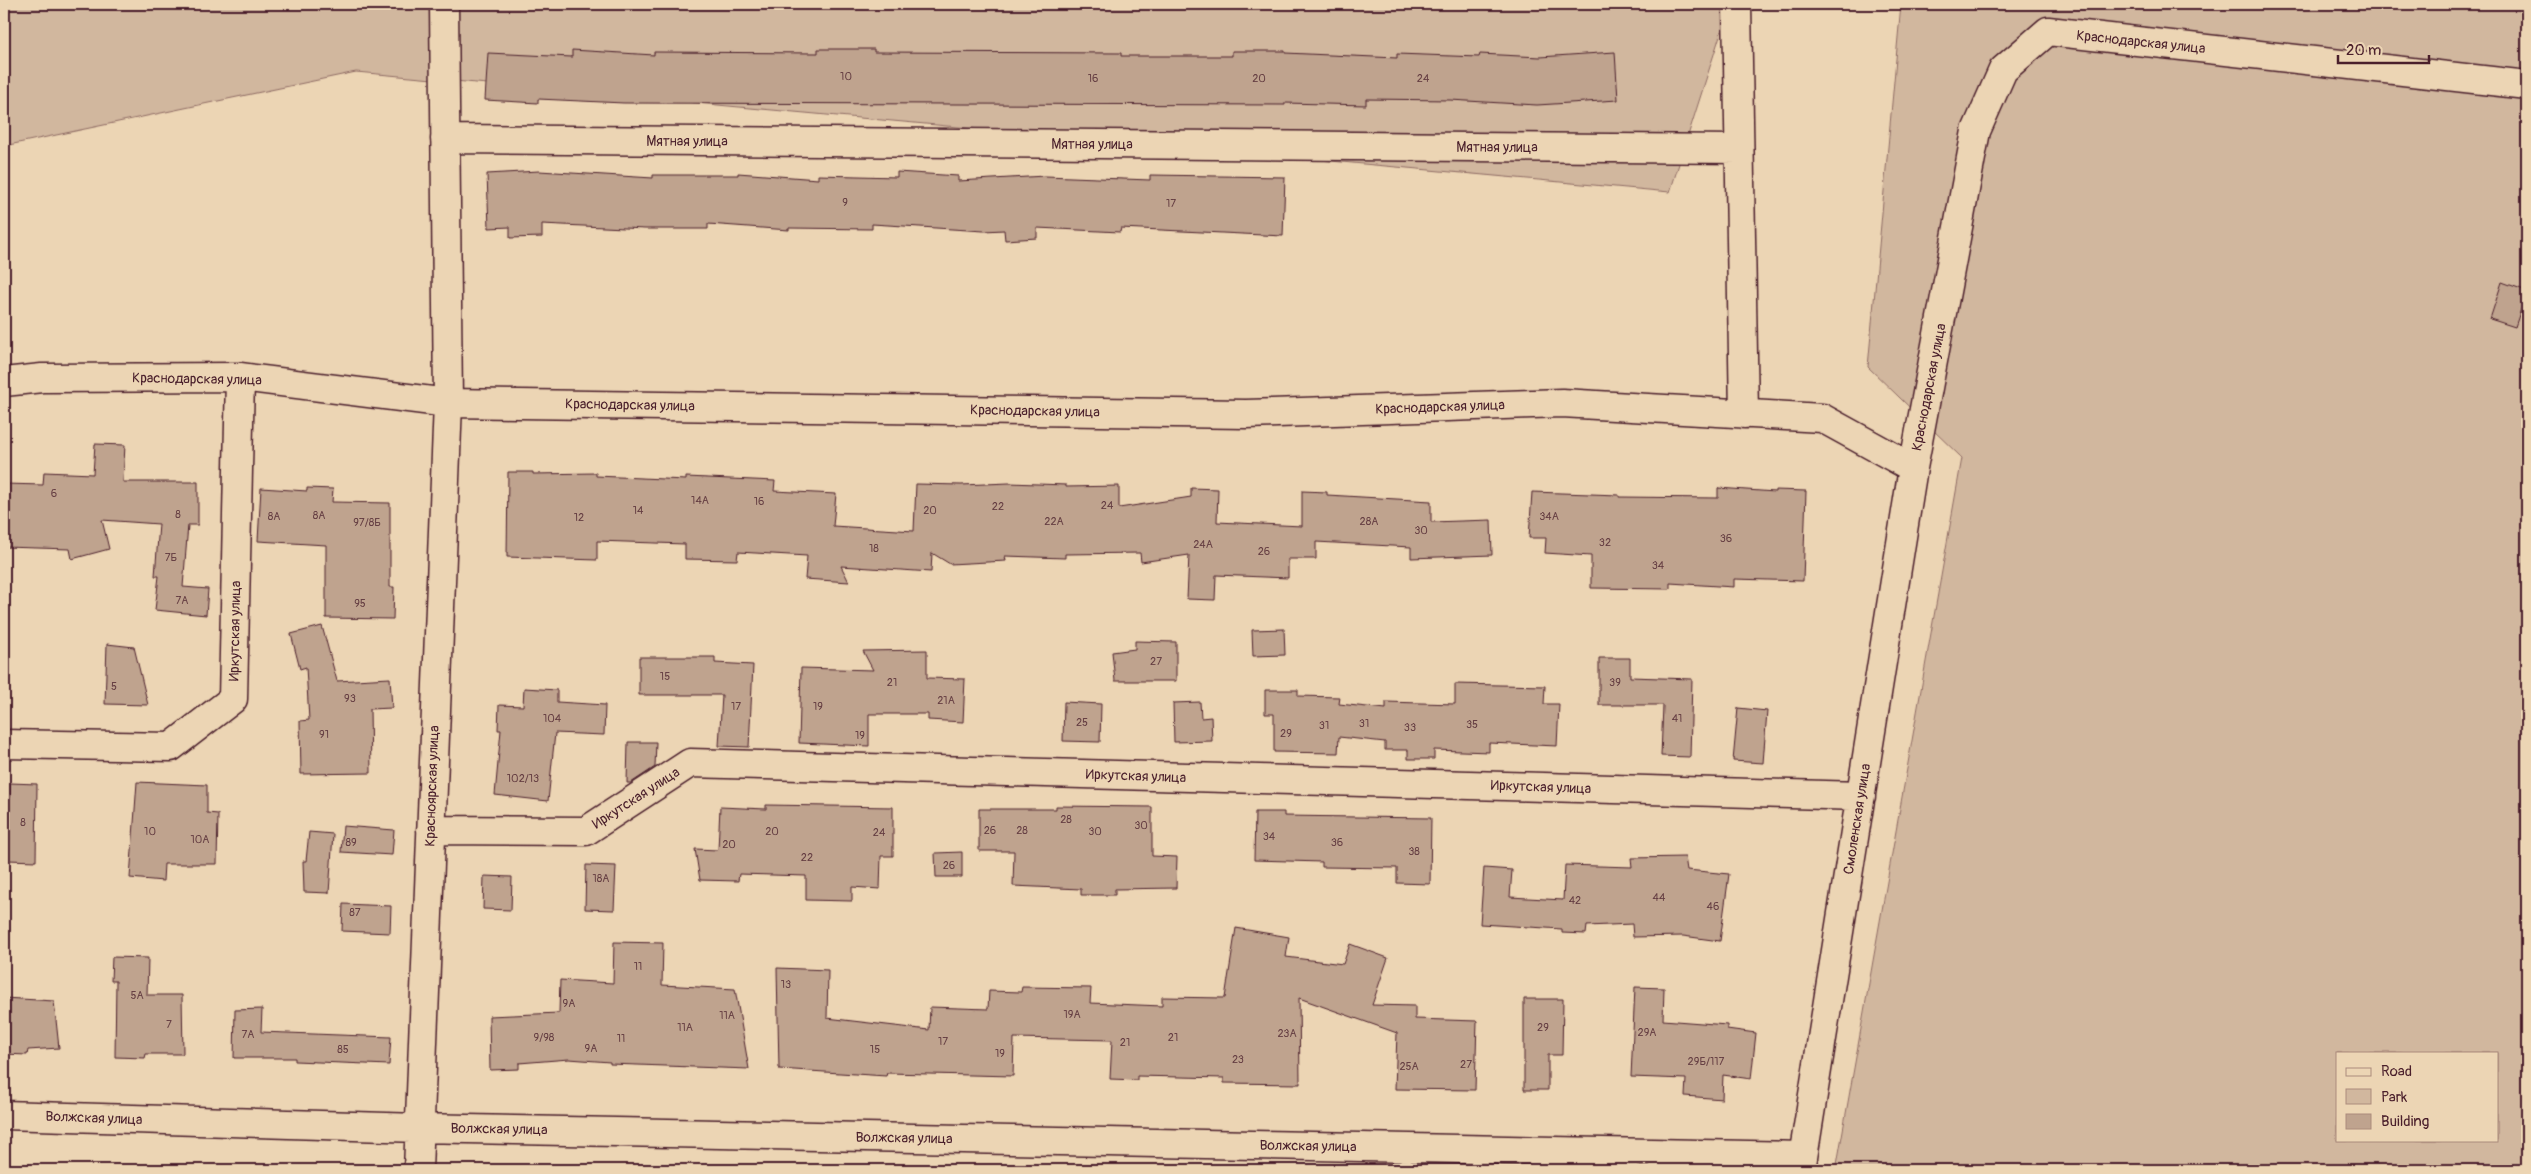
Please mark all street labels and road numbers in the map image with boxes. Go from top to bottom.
street label: Краснодарская улица [2076,27,2206,57]
street label: Мятная улица [646,133,728,150]
street label: Мятная улица [1051,136,1133,153]
street label: Мятная улица [1456,139,1538,156]
street label: Краснодарская улица [1908,322,1950,452]
street label: Краснодарская улица [132,369,262,389]
street label: Краснодарская улица [565,395,695,415]
street label: Краснодарская улица [1375,396,1505,418]
street label: Краснодарская улица [970,401,1100,421]
street label: Иркутская улица [226,581,244,681]
street label: Красноярская улица [421,725,443,847]
street label: Смоленская улица [1840,762,1874,876]
street label: Иркутская улица [589,763,683,833]
street label: Иркутская улица [1085,766,1187,786]
street label: Иркутская улица [1490,777,1592,797]
street label: Волжская улица [45,1108,143,1128]
street label: Волжская улица [450,1120,548,1138]
street label: Волжская улица [855,1129,953,1147]
street label: Волжская улица [1259,1137,1357,1155]

